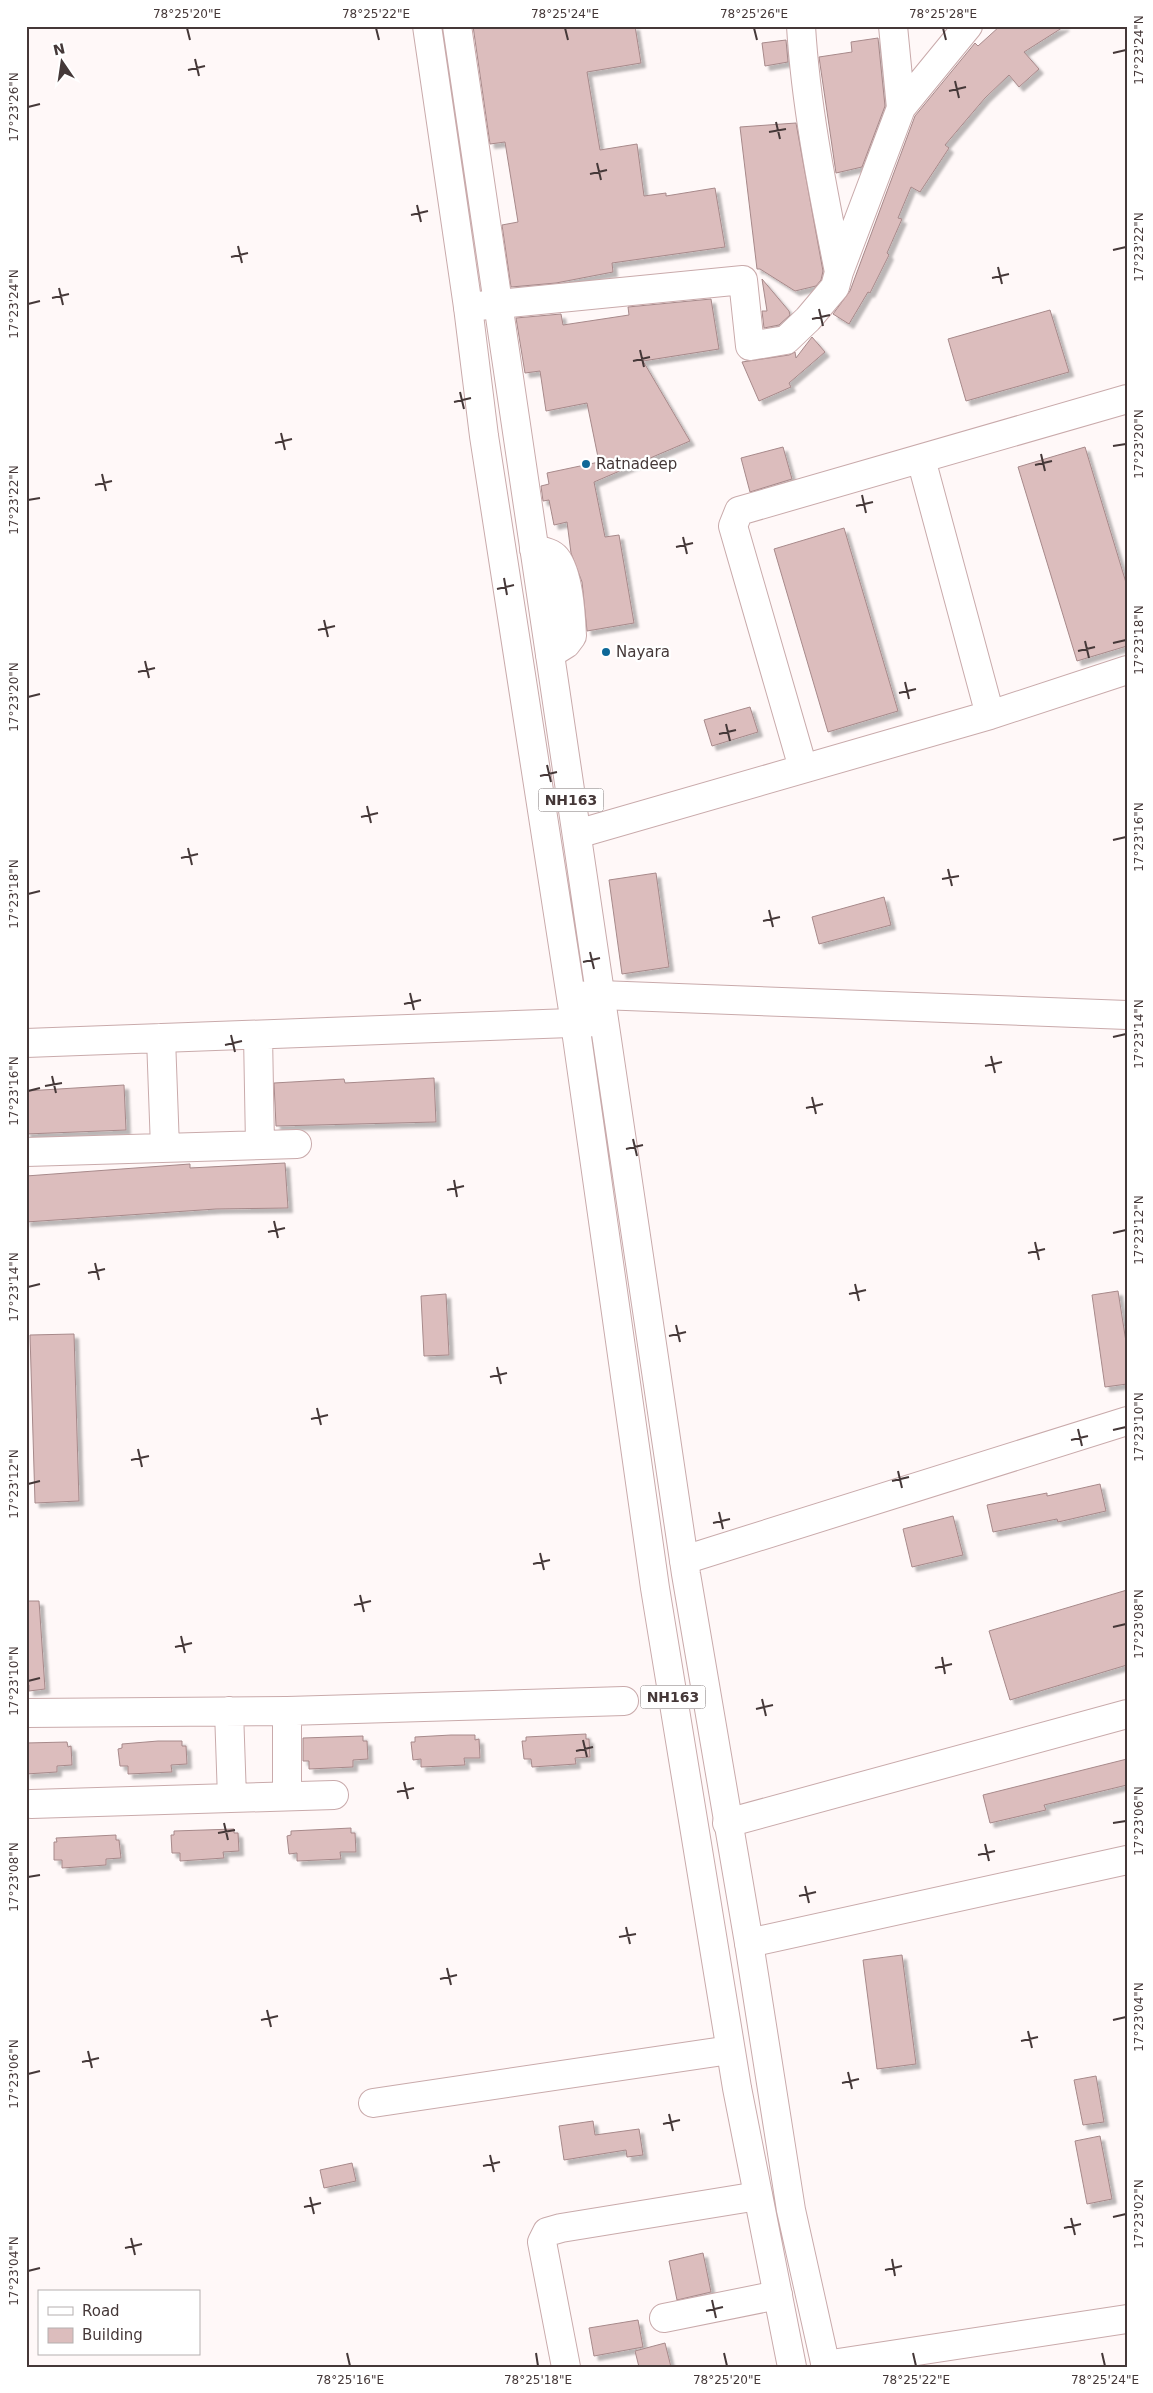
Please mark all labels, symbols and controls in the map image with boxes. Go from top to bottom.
text: 78°25'20"E [153,7,221,21]
text: 78°25'22"E [342,7,410,21]
text: 78°25'24"E [531,7,599,21]
text: 78°25'26"E [720,7,788,21]
text: 78°25'28"E [909,7,977,21]
text: 17°23'24"N [1132,15,1146,85]
north arrow [38,38,88,88]
text: N [52,40,67,58]
text: 17°23'26"N [7,72,21,142]
text: 17°23'22"N [1132,212,1146,282]
text: 17°23'24"N [7,269,21,339]
text: 17°23'20"N [1132,409,1146,479]
place label: Ratnadeep [596,455,677,473]
marker: Ratnadeep [580,458,592,470]
text: 17°23'22"N [7,465,21,535]
text: 17°23'18"N [1132,605,1146,675]
place label: Nayara [616,643,670,661]
marker: Nayara [600,646,612,658]
text: 17°23'20"N [7,662,21,732]
road number: NH163 [538,788,604,812]
text: 17°23'16"N [1132,802,1146,872]
text: 17°23'18"N [7,859,21,929]
text: 17°23'14"N [1132,999,1146,1069]
text: 17°23'16"N [7,1056,21,1126]
text: 17°23'12"N [1132,1195,1146,1265]
text: 17°23'14"N [7,1252,21,1322]
text: 17°23'10"N [1132,1392,1146,1462]
text: 17°23'12"N [7,1449,21,1519]
text: 17°23'08"N [1132,1589,1146,1659]
text: 17°23'10"N [7,1646,21,1716]
road number: NH163 [640,1685,706,1708]
text: 17°23'06"N [1132,1786,1146,1856]
text: 17°23'08"N [7,1842,21,1912]
text: 17°23'04"N [1132,1982,1146,2052]
text: 17°23'06"N [7,2039,21,2109]
text: 17°23'02"N [1132,2179,1146,2249]
text: 17°23'04"N [7,2236,21,2306]
legend [38,2290,200,2356]
text: Road [82,2302,120,2320]
text: Building [82,2326,143,2344]
text: 78°25'16"E [316,2373,384,2387]
text: 78°25'18"E [504,2373,572,2387]
text: 78°25'20"E [693,2373,761,2387]
text: 78°25'22"E [882,2373,950,2387]
text: 78°25'24"E [1071,2373,1139,2387]

